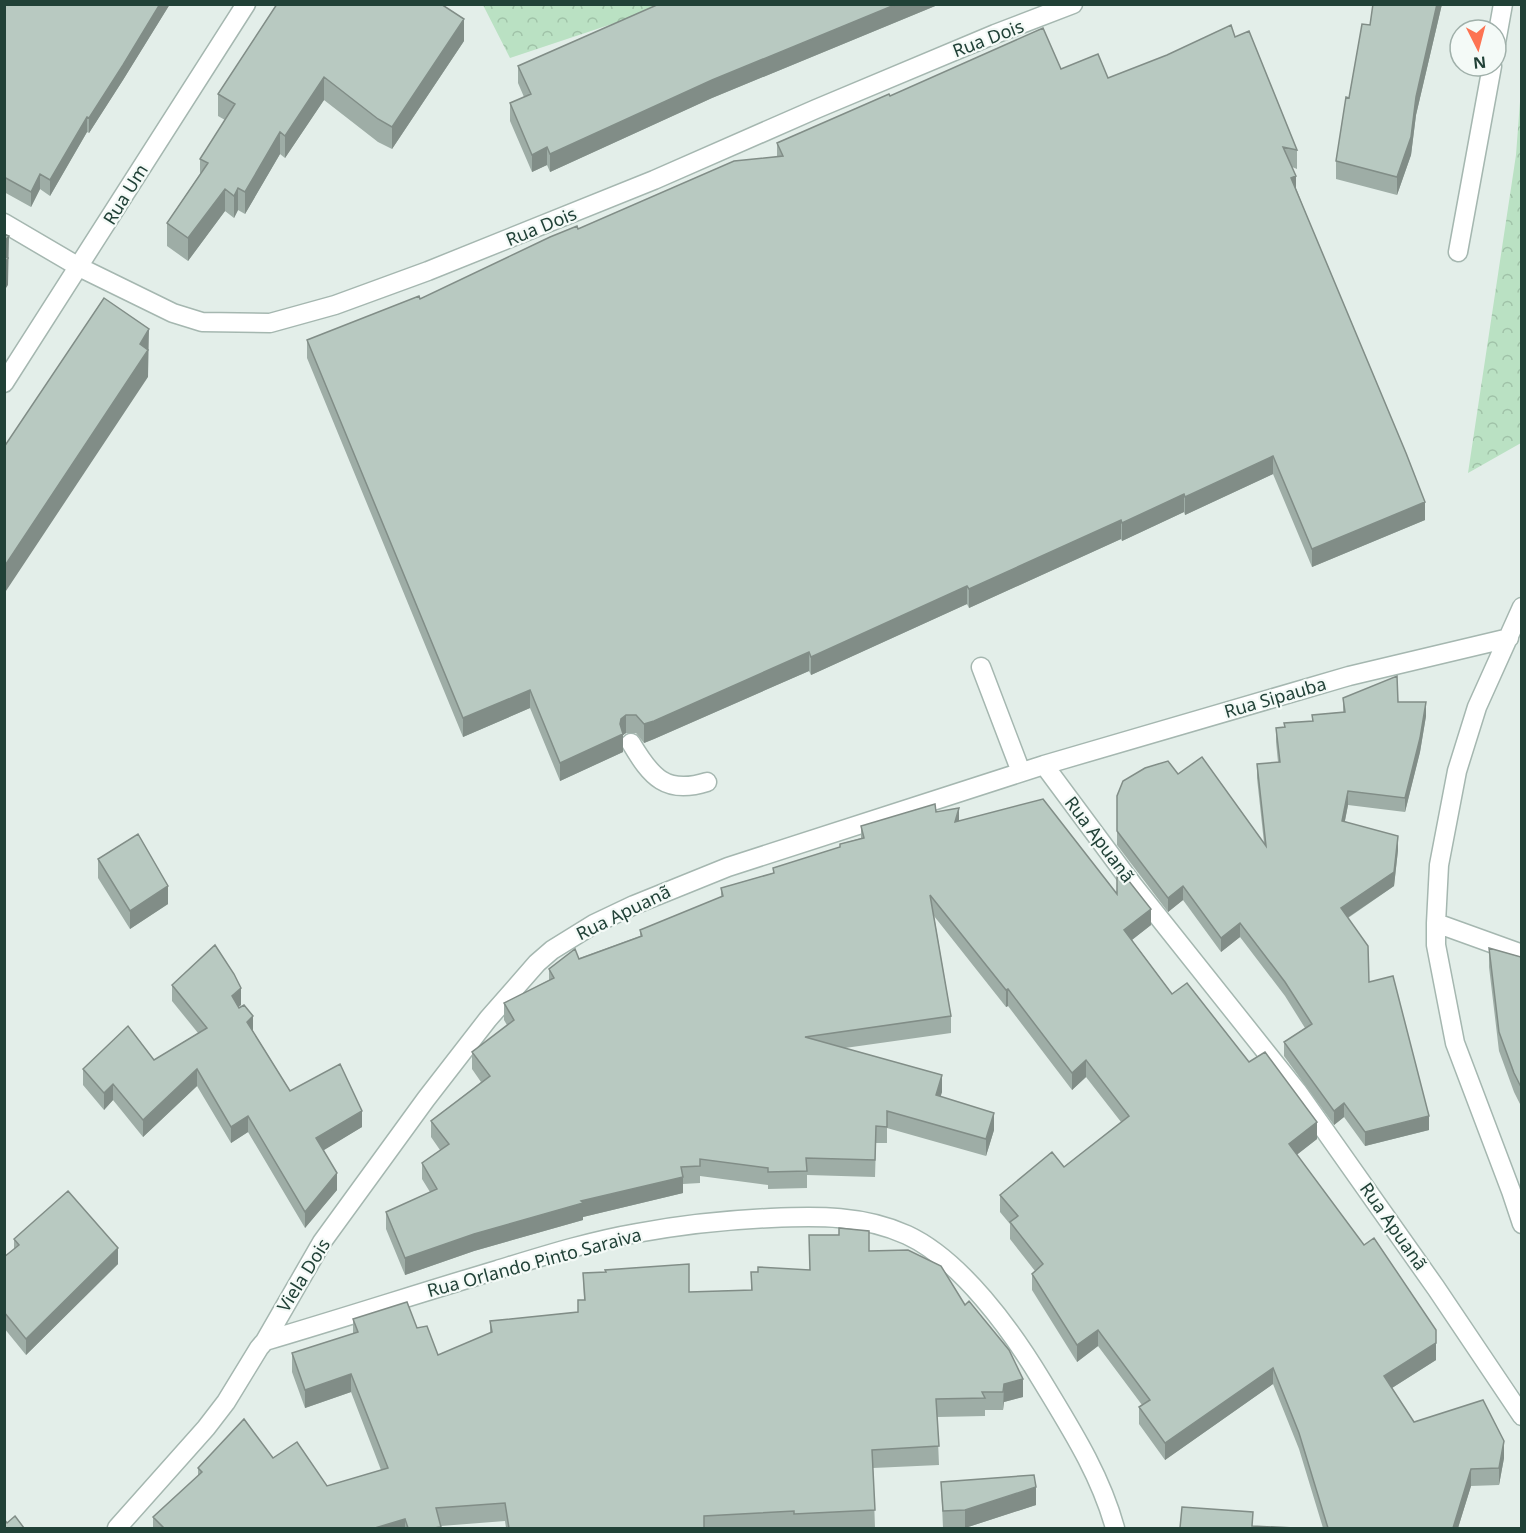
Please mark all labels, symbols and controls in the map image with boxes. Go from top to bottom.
street label: Rua Dois [949,13,1027,63]
north arrow [1448,18,1508,78]
text: N [1472,51,1487,75]
street label: Rua Um [97,159,153,229]
street label: Rua Dois [502,201,580,251]
street label: Rua Sipauba [1221,671,1329,723]
street label: Rua Apuanã [1060,791,1140,887]
street label: Rua Apuanã [572,879,674,945]
street label: Rua Apuanã [1355,1177,1433,1275]
street label: Rua Orlando Pinto Saraiva [424,1222,644,1302]
street label: Viela Dois [271,1234,335,1316]

